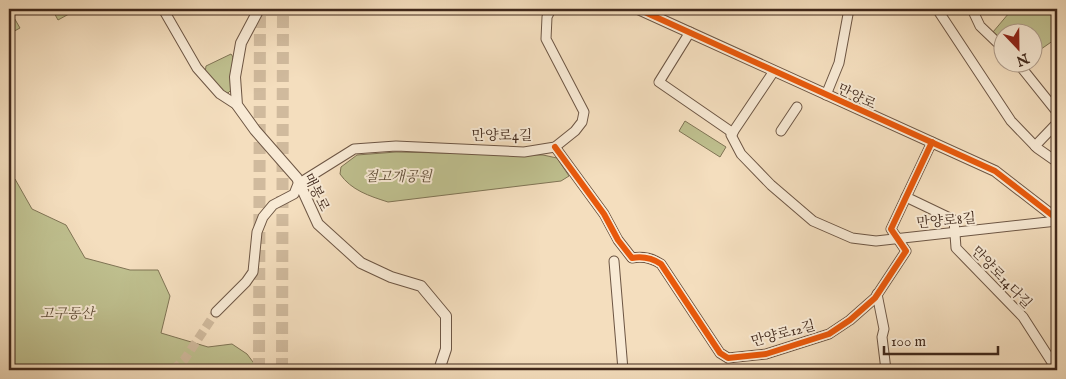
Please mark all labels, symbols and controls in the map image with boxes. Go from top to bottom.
north arrow [994,22,1044,72]
text: N [1014,48,1032,70]
street label: 만양로 [834,80,879,114]
street label: 만양로4길 [472,127,532,145]
park label: 절고개공원 [364,168,433,186]
street label: 매봉로 [299,170,333,215]
street label: 만양로8길 [916,209,977,233]
street label: 만양로14다길 [967,243,1035,313]
park label: 고구동산 [40,305,97,323]
street label: 만양로12길 [749,317,817,351]
scale bar [884,324,997,356]
text: 100 m [891,332,927,351]

